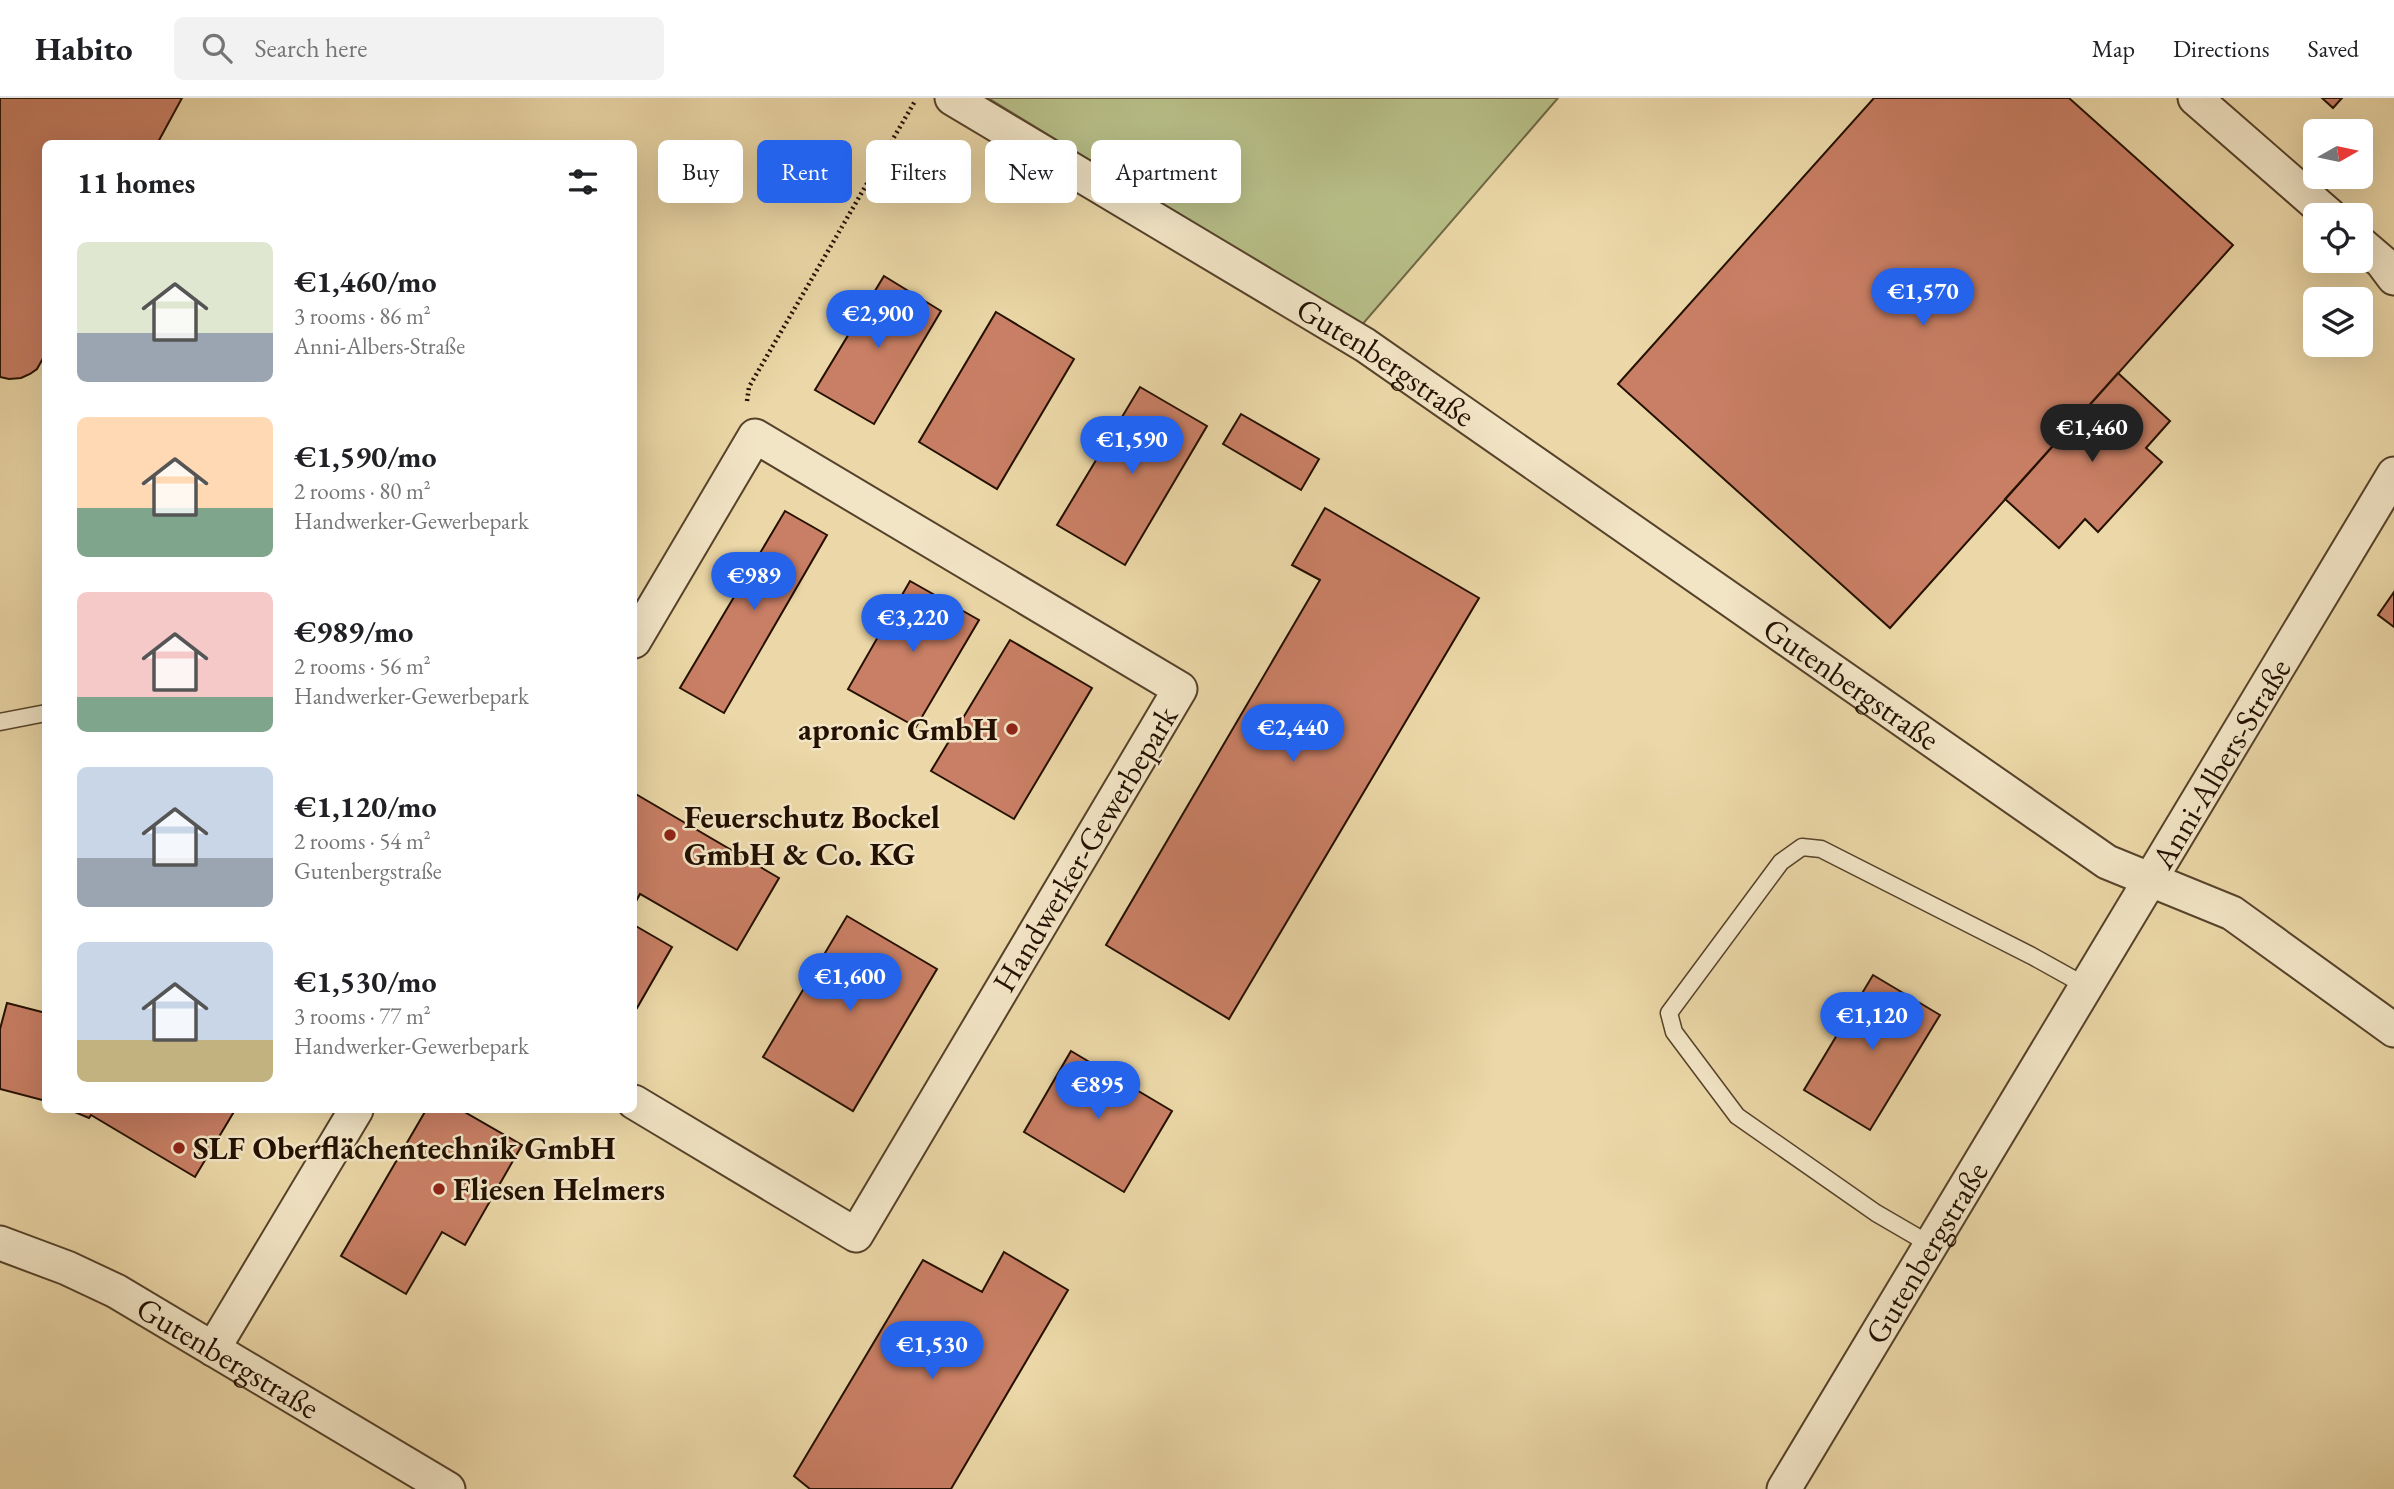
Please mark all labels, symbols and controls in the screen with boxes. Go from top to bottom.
search box [174,17,664,80]
text: Habito [35,27,132,70]
icon: search [198,29,236,67]
text: Search here [254,31,367,65]
text: Map [2092,33,2135,64]
text: Directions [2173,33,2270,64]
text: Saved [2308,33,2359,64]
north arrow [2303,119,2373,189]
map controls [2303,119,2373,357]
chip: Buy [658,140,743,203]
chip: Rent [757,140,852,203]
chip: Filters [866,140,971,203]
chip: New [985,140,1077,203]
chip: Apartment [1091,140,1241,203]
text: 11 homes [77,163,195,202]
icon: filters [564,163,602,201]
button: locate [2303,203,2373,273]
text: €1,460/mo [294,262,437,301]
pin: €1,570 [1866,268,1980,328]
icon: home [133,270,217,354]
text: €1,570 [1887,276,1959,306]
button: layers [2303,287,2373,357]
street label: Gutenbergstraße [1289,288,1483,436]
pin: €2,900 [821,290,935,350]
text: €2,900 [842,298,914,328]
text: 3 rooms · 86 m² [294,301,431,331]
text: Anni-Albers-Straße [294,331,465,361]
pin: €1,460 [2035,404,2149,464]
text: €1,460 [2056,412,2128,442]
pin: €1,590 [1075,416,1189,476]
text: €1,590 [1096,424,1168,454]
text: €1,590/mo [294,437,437,476]
icon: home [133,445,217,529]
text: 2 rooms · 80 m² [294,476,431,506]
text: Handwerker-Gewerbepark [294,506,529,536]
pin: €989 [713,552,795,612]
text: €989 [727,560,781,590]
pin: €3,220 [856,594,970,654]
text: €3,220 [877,602,949,632]
street label: Gutenbergstraße [1755,608,1948,760]
text: €989/mo [294,612,413,651]
icon: home [133,620,217,704]
text: 2 rooms · 56 m² [294,651,431,681]
street label: Anni-Albers-Straße [2141,651,2300,877]
text: Handwerker-Gewerbepark [294,681,529,711]
street label: Handwerker-Gewerbepark [983,697,1188,1000]
pin: €2,440 [1236,704,1350,764]
place label: apronic GmbH [798,708,998,750]
text: €2,440 [1257,712,1329,742]
marker: apronic GmbH [1004,721,1020,737]
text: €1,120/mo [294,787,437,826]
icon: home [133,795,217,879]
place label: Feuerschutz Bockel GmbH & Co. KG [684,796,940,875]
text: 2 rooms · 54 m² [294,826,431,856]
marker: Feuerschutz Bockel GmbH & Co. KG [662,827,678,843]
text: Gutenbergstraße [294,856,442,886]
pin: €1,600 [793,954,907,1013]
text: €1,600 [814,961,886,991]
text: €1,530/mo [294,962,437,1001]
icon: home [133,970,217,1054]
pin: €1,120 [1815,992,1929,1052]
text: €1,120 [1836,1000,1908,1030]
text: 3 rooms · 77 m² [294,1001,431,1031]
text: Handwerker-Gewerbepark [294,1031,529,1061]
pin: €895 [1057,1062,1139,1121]
text: €895 [1071,1069,1125,1099]
place label: SLF Oberflächentechnik GmbH [193,1127,616,1169]
marker: SLF Oberflächentechnik GmbH [171,1140,187,1156]
street label: Gutenbergstraße [1855,1154,1997,1352]
place label: Fliesen Helmers [453,1168,665,1210]
marker: Fliesen Helmers [431,1181,447,1197]
street label: Gutenbergstraße [129,1287,327,1429]
pin: €1,530 [875,1322,989,1381]
text: €1,530 [896,1329,968,1359]

